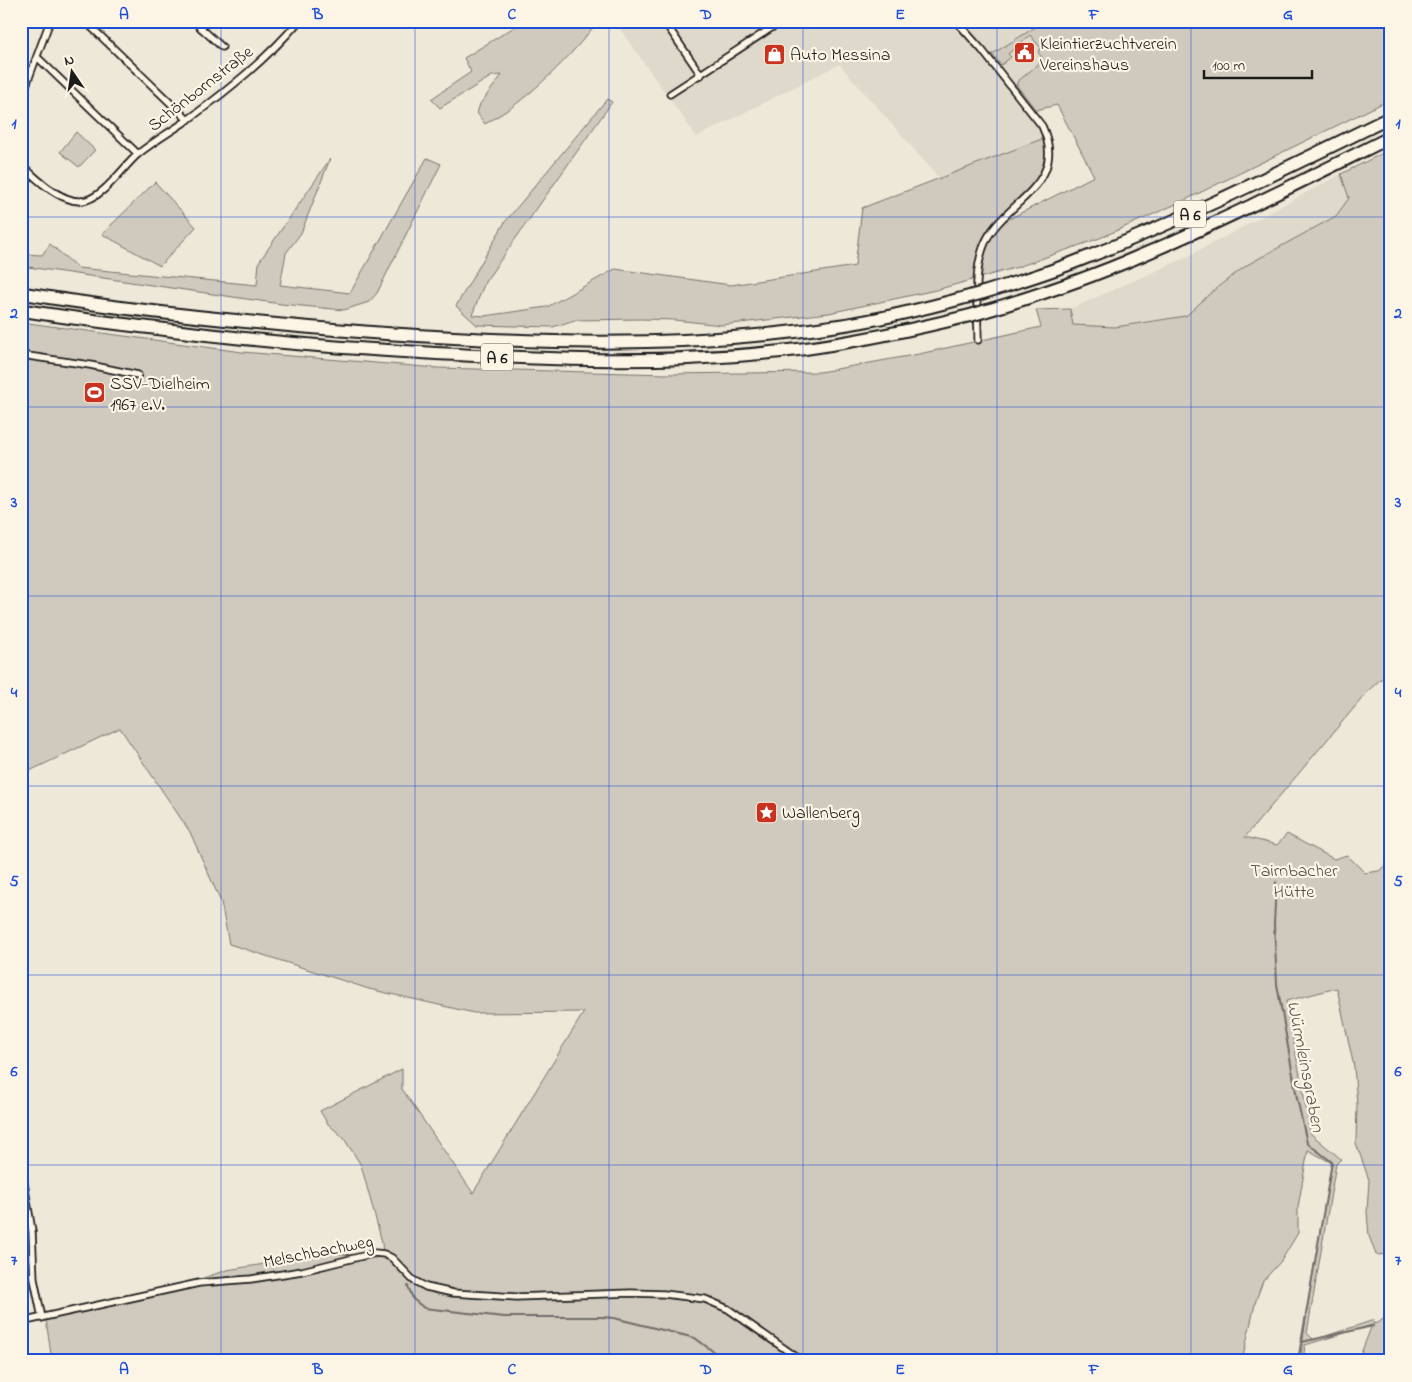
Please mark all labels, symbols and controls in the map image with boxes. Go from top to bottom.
text: A [119,3,129,27]
text: B [312,3,324,27]
text: C [508,3,517,27]
text: D [699,3,712,27]
text: E [895,3,905,27]
text: F [1088,3,1100,27]
text: G [1283,3,1293,27]
place label: Kleintierzuchtverein Vereinshaus [1039,32,1177,79]
street label: Schönbornstraße [143,39,260,139]
public building icon: Kleintierzuchtverein Vereinshaus [1012,41,1036,65]
shop icon: Auto Messina [762,42,786,66]
place label: Auto Messina [790,43,890,69]
north arrow [48,48,98,98]
scale bar [1204,48,1312,80]
text: N [62,50,76,72]
text: 100 m [1212,55,1245,77]
text: 1 [11,112,17,136]
text: 1 [1395,112,1401,136]
road number: A 6 [1174,200,1206,228]
text: 2 [9,302,18,326]
text: 2 [1393,302,1402,326]
road number: A 6 [481,344,513,371]
place label: SSV-Dielheim 1967 e.V. [110,372,210,419]
sports icon: SSV-Dielheim 1967 e.V. [82,381,106,405]
text: 3 [10,491,18,515]
text: 3 [1394,491,1402,515]
text: 4 [10,681,18,705]
text: 4 [1394,681,1402,705]
place icon: Wallenberg [754,800,778,824]
place label: Wallenberg [782,801,860,828]
park label: Tairnbacher Hütte [1250,859,1338,906]
text: 5 [9,870,19,894]
text: 5 [1393,870,1403,894]
water label: Würmleinsgraben [1278,999,1331,1135]
text: 6 [9,1060,18,1084]
text: 6 [1393,1060,1402,1084]
street label: Melschbachweg [261,1230,376,1277]
text: 7 [11,1249,18,1273]
text: 7 [1395,1249,1402,1273]
text: A [119,1358,129,1382]
text: B [312,1358,324,1382]
text: C [508,1358,517,1382]
text: D [699,1358,712,1382]
text: E [895,1358,905,1382]
text: F [1088,1358,1100,1382]
text: G [1283,1358,1293,1382]

